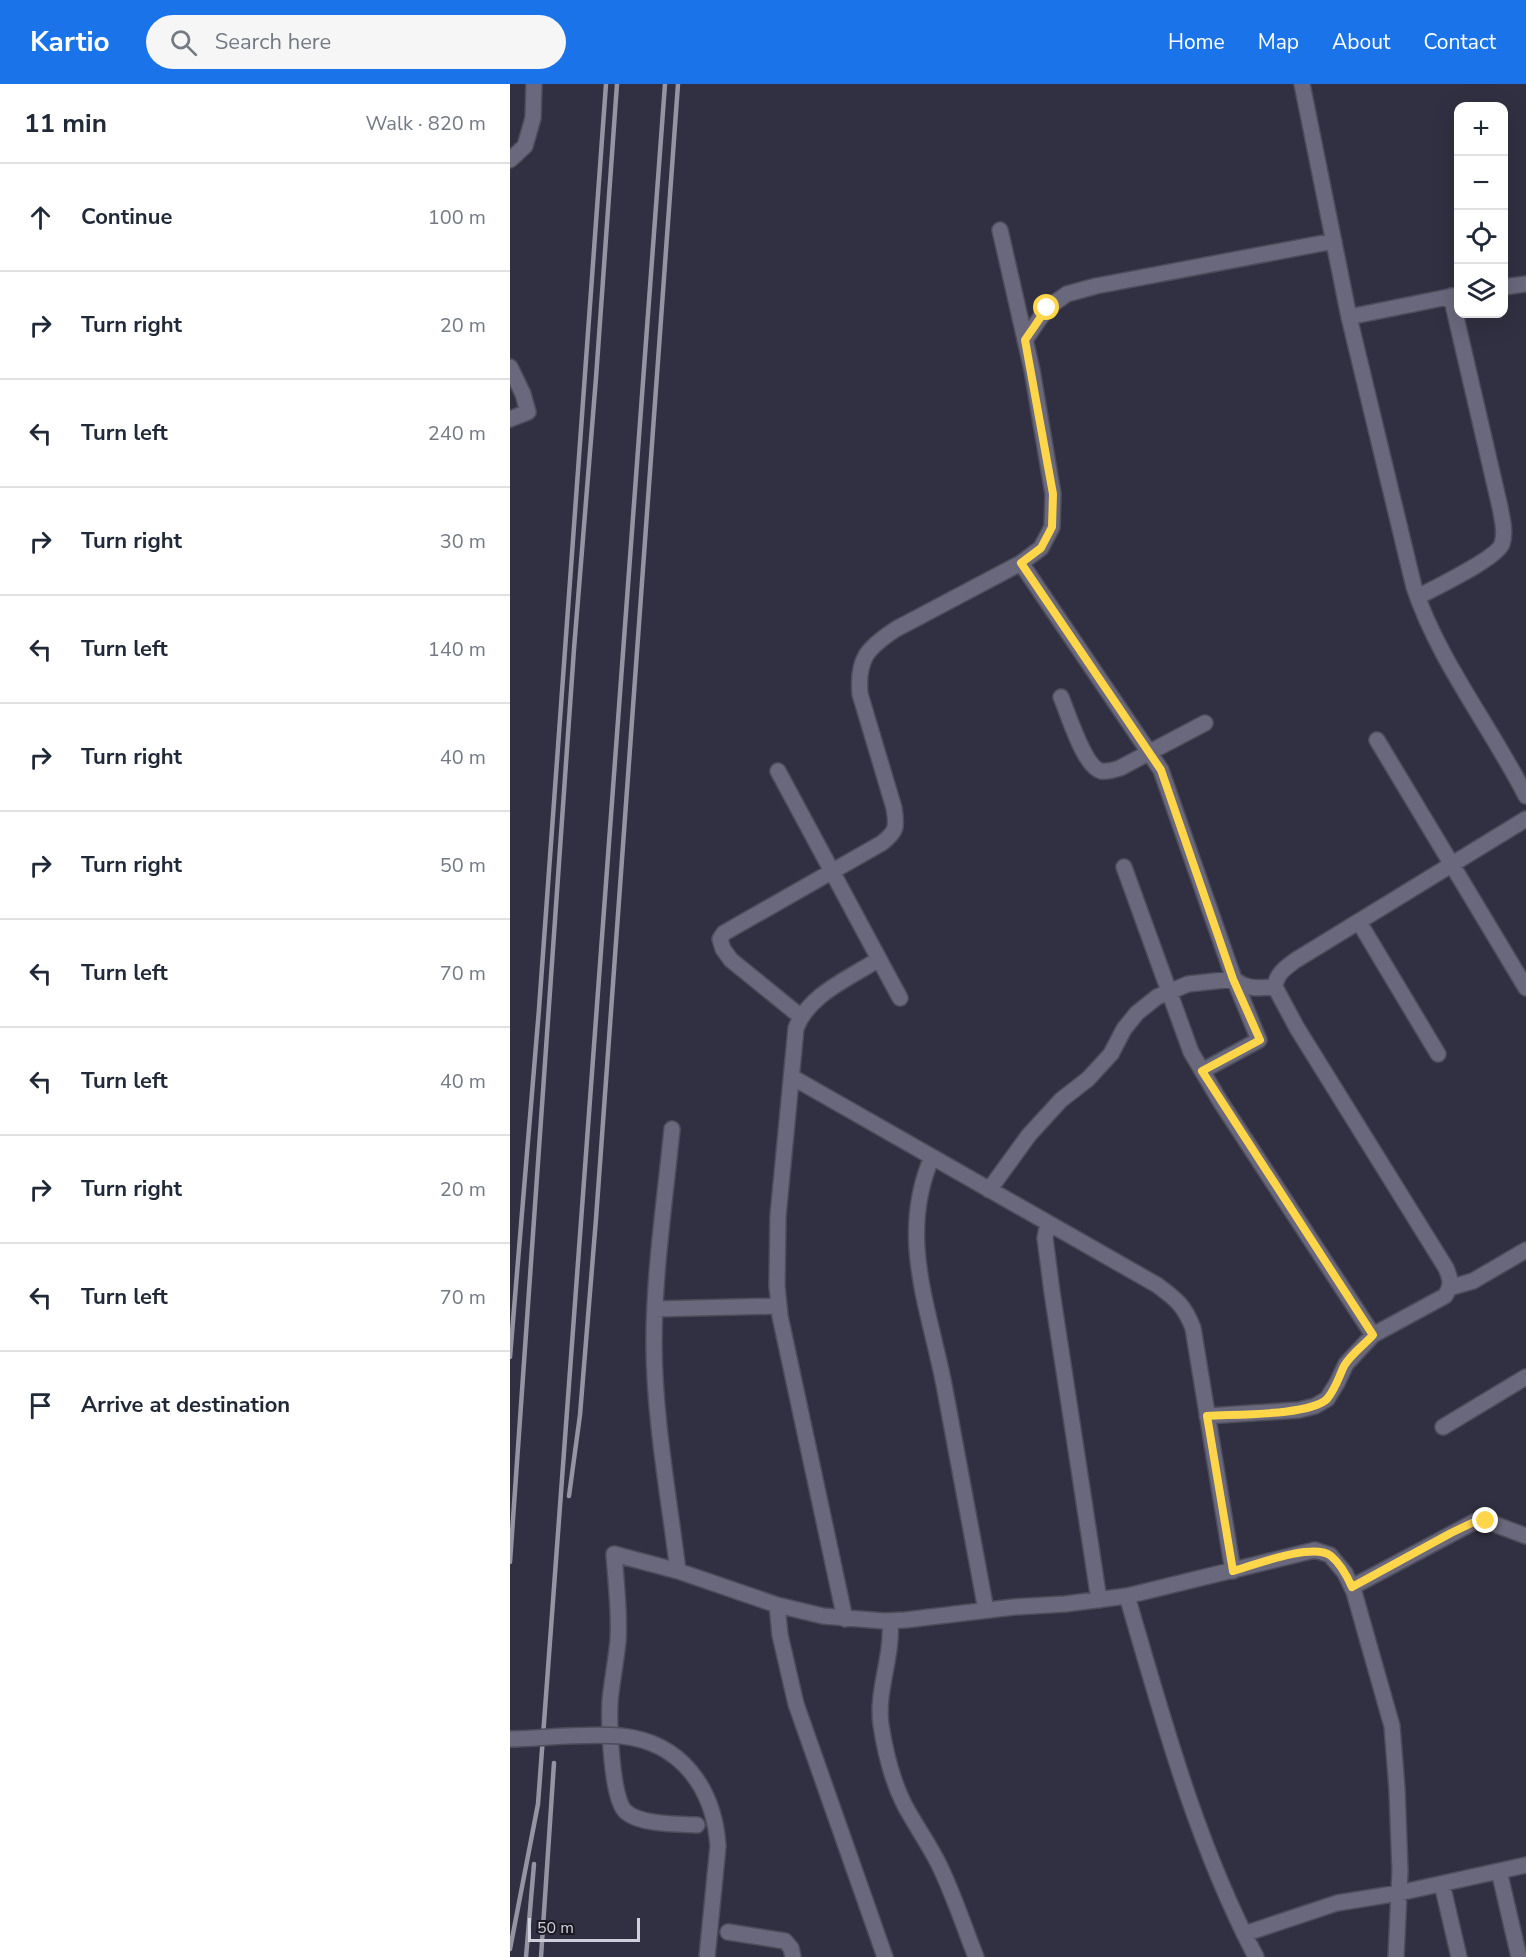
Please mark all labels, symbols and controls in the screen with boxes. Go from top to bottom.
search box [146,15,566,69]
text: Kartio [30,23,110,61]
icon: search [167,26,200,59]
text: Search here [215,27,331,57]
text: Home [1168,28,1225,56]
text: Map [1258,28,1299,56]
text: About [1332,28,1390,56]
text: Contact [1423,28,1496,56]
map controls [1454,102,1508,318]
button: + [1454,102,1508,156]
text: 11 min [24,106,107,141]
text: Walk · 820 m [366,110,486,137]
button: − [1454,156,1508,210]
icon: ahead [24,201,57,234]
text: Continue [81,202,172,232]
text: 100 m [428,204,486,231]
button: locate [1454,210,1508,264]
button: layers [1454,264,1508,318]
route start [1033,294,1059,320]
icon: right [24,309,57,342]
text: Turn right [81,310,182,340]
text: 20 m [440,312,486,339]
icon: left [24,417,57,450]
text: Turn left [81,418,168,448]
text: 240 m [428,420,486,447]
icon: right [24,525,57,558]
text: Turn right [81,526,182,556]
text: 30 m [440,528,486,555]
icon: left [24,633,57,666]
text: Turn left [81,634,168,664]
text: 140 m [428,636,486,663]
icon: right [24,741,57,774]
text: Turn right [81,742,182,772]
text: 40 m [440,744,486,771]
icon: right [24,849,57,882]
text: Turn right [81,850,182,880]
text: 50 m [440,852,486,879]
icon: left [24,957,57,990]
text: Turn left [81,958,168,988]
text: 70 m [440,960,486,987]
icon: left [24,1065,57,1098]
text: Turn left [81,1066,168,1096]
text: 40 m [440,1068,486,1095]
icon: right [24,1173,57,1206]
text: Turn right [81,1174,182,1204]
text: 20 m [440,1176,486,1203]
icon: left [24,1281,57,1314]
text: Turn left [81,1282,168,1312]
text: 70 m [440,1284,486,1311]
icon: arrive [24,1389,57,1422]
text: Arrive at destination [81,1390,290,1420]
route end [1472,1507,1498,1533]
scale bar [528,1915,640,1942]
text: 50 m [537,1917,574,1939]

